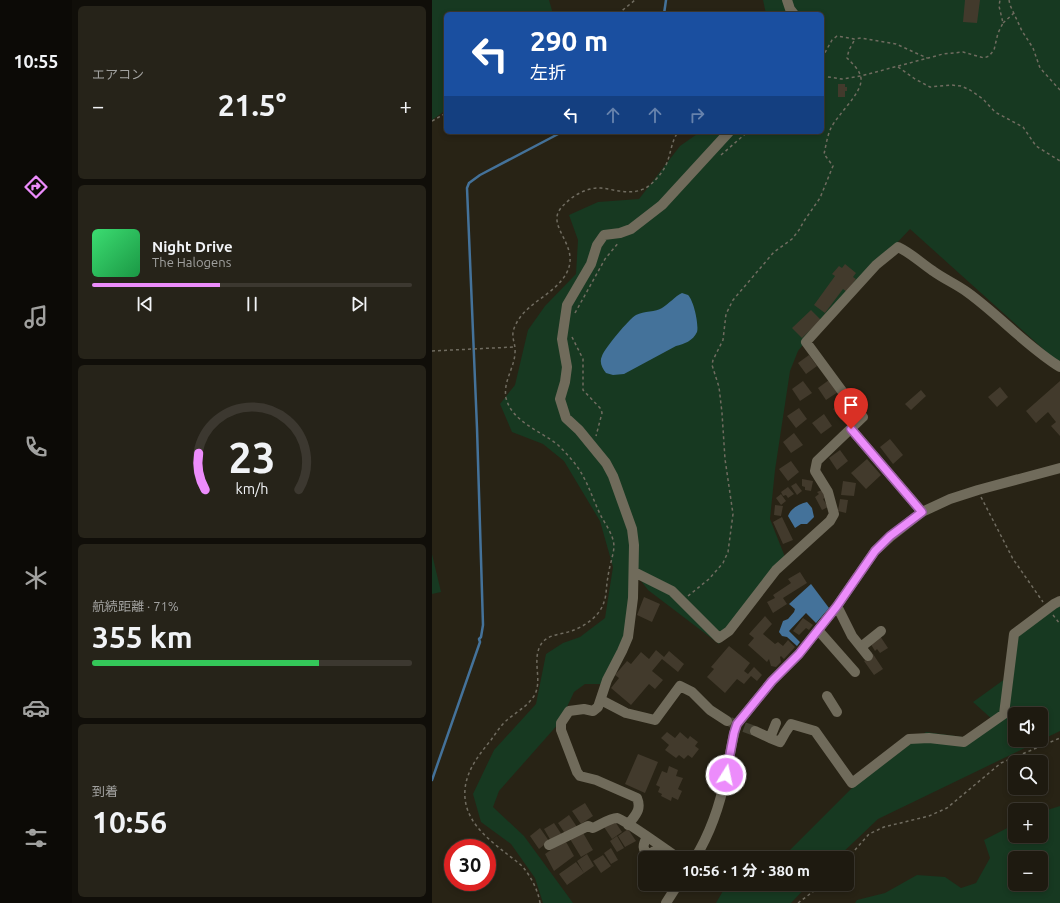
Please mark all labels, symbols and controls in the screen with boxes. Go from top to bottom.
text: 290 m [530,25,608,56]
icon: left [464,28,516,80]
text: 10:55 [13,51,59,71]
text: 左折 [530,62,566,82]
text: エアコン [92,67,144,81]
text: 21.5° [218,88,286,122]
text: − [92,93,104,118]
text: + [400,93,412,118]
icon: left [560,104,582,126]
icon: ahead [602,104,624,126]
icon: ahead [644,104,666,126]
icon: right [686,104,708,126]
icon: directions [22,173,50,201]
text: Night Drive [152,238,233,255]
text: The Halogens [152,255,231,269]
icon: previous [134,293,156,315]
icon: pause [241,293,263,315]
icon: next [348,293,370,315]
icon: music [22,303,50,331]
pin [834,388,868,429]
icon: arrive [840,394,862,416]
icon: phone [22,433,50,461]
text: 23 [229,433,275,480]
text: km/h [236,480,268,496]
icon: climate [22,564,50,592]
text: 航続距離 · 71% [92,599,179,613]
text: 355 km [92,620,193,654]
icon: car [22,694,50,722]
map controls [1008,707,1048,891]
button: sound [1008,707,1048,747]
position arrow [705,754,747,796]
button: search [1008,755,1048,795]
text: 到着 [92,784,118,798]
button: + [1008,803,1048,843]
text: 10:56 [92,805,167,839]
icon: filters [22,824,50,852]
speed limit sign: 30 [444,839,496,891]
button: − [1008,851,1048,891]
text: 10:56 · 1 分 · 380 m [682,862,810,879]

